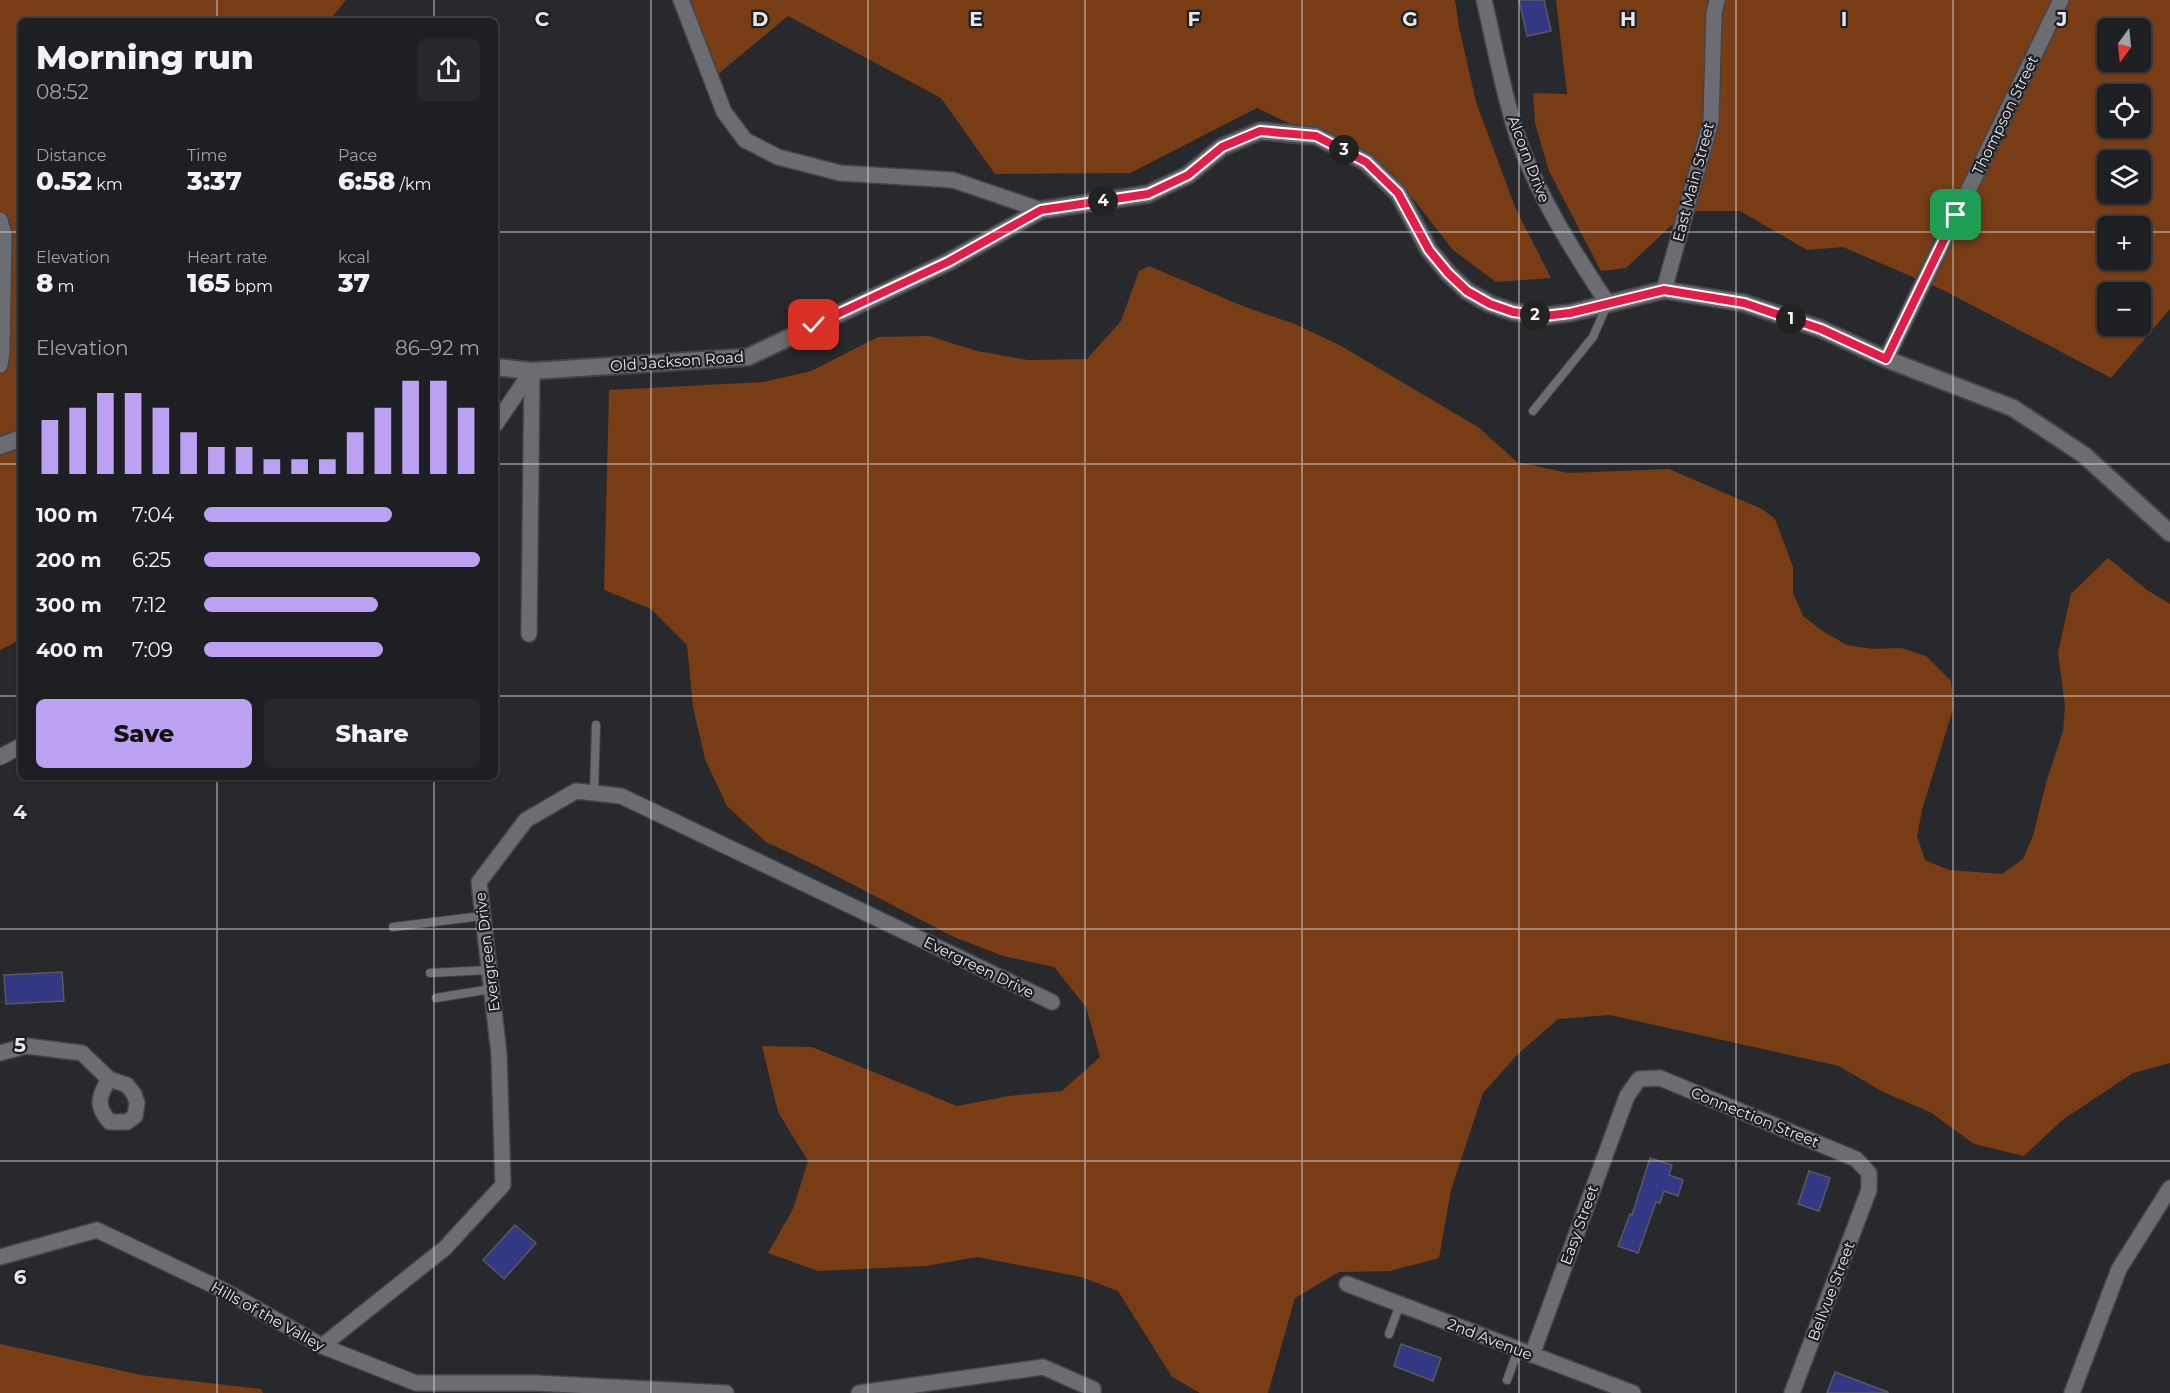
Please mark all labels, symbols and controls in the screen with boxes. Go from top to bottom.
text: C [535,7,550,31]
text: D [752,7,768,31]
text: E [969,7,983,31]
text: F [1188,7,1201,31]
text: G [1402,7,1418,31]
text: H [1620,7,1636,31]
text: I [1841,7,1847,31]
text: J [2056,7,2067,31]
north arrow [2097,18,2151,72]
map controls [2097,18,2151,336]
text: Morning run [36,37,254,77]
button: share [417,38,480,101]
street label: Thompson Street [1968,52,2042,178]
text: 08:52 [36,80,89,104]
button: locate [2097,84,2151,138]
street label: Alcorn Drive [1504,113,1554,205]
street label: East Main Street [1668,120,1718,244]
pin: 3 [1329,135,1359,165]
text: 3 [1339,140,1349,159]
text: Distance [36,146,106,165]
text: Time [187,146,227,165]
text: Pace [338,146,377,165]
button: layers [2097,150,2151,204]
text: 0.52 [36,165,92,197]
text: 3:37 [187,165,242,197]
text: 6:58 [338,165,395,197]
text: km [92,175,123,194]
text: /km [395,175,431,194]
pin: 4 [1088,186,1118,216]
pin [1930,189,1981,240]
text: 4 [1097,191,1109,210]
icon: arrive [1939,198,1972,231]
button: + [2097,216,2151,270]
text: Elevation [36,248,110,267]
text: Heart rate [187,248,267,267]
text: kcal [338,248,370,267]
text: 8 [36,267,53,299]
text: 165 [187,267,230,299]
text: 37 [338,267,370,299]
text: m [53,277,75,296]
text: bpm [230,277,273,296]
button: − [2097,282,2151,336]
pin [788,299,839,350]
pin: 2 [1520,300,1550,330]
pin: 1 [1776,304,1806,334]
text: 2 [1530,305,1540,324]
icon: check [797,308,830,341]
text: 1 [1788,309,1794,328]
text: Elevation [36,336,128,360]
text: 86–92 m [395,336,480,360]
street label: Old Jackson Road [609,347,745,375]
text: 100 m [36,503,98,527]
text: 7:04 [132,503,174,527]
text: 200 m [36,548,102,572]
text: 6:25 [132,548,171,572]
text: 300 m [36,593,102,617]
text: 7:12 [132,593,166,617]
text: 400 m [36,638,104,662]
text: 7:09 [132,638,173,662]
button: Save [36,699,252,768]
button: Share [264,699,480,768]
text: 4 [13,800,27,824]
street label: Evergreen Drive [470,891,504,1013]
street label: Evergreen Drive [921,932,1037,1002]
text: 5 [14,1033,26,1057]
street label: Connection Street [1688,1083,1822,1151]
street label: Easy Street [1556,1183,1602,1267]
street label: Bellvue Street [1803,1239,1859,1343]
text: 6 [14,1265,27,1289]
street label: Hills of the Valley [208,1277,329,1355]
street label: 2nd Avenue [1445,1314,1535,1364]

